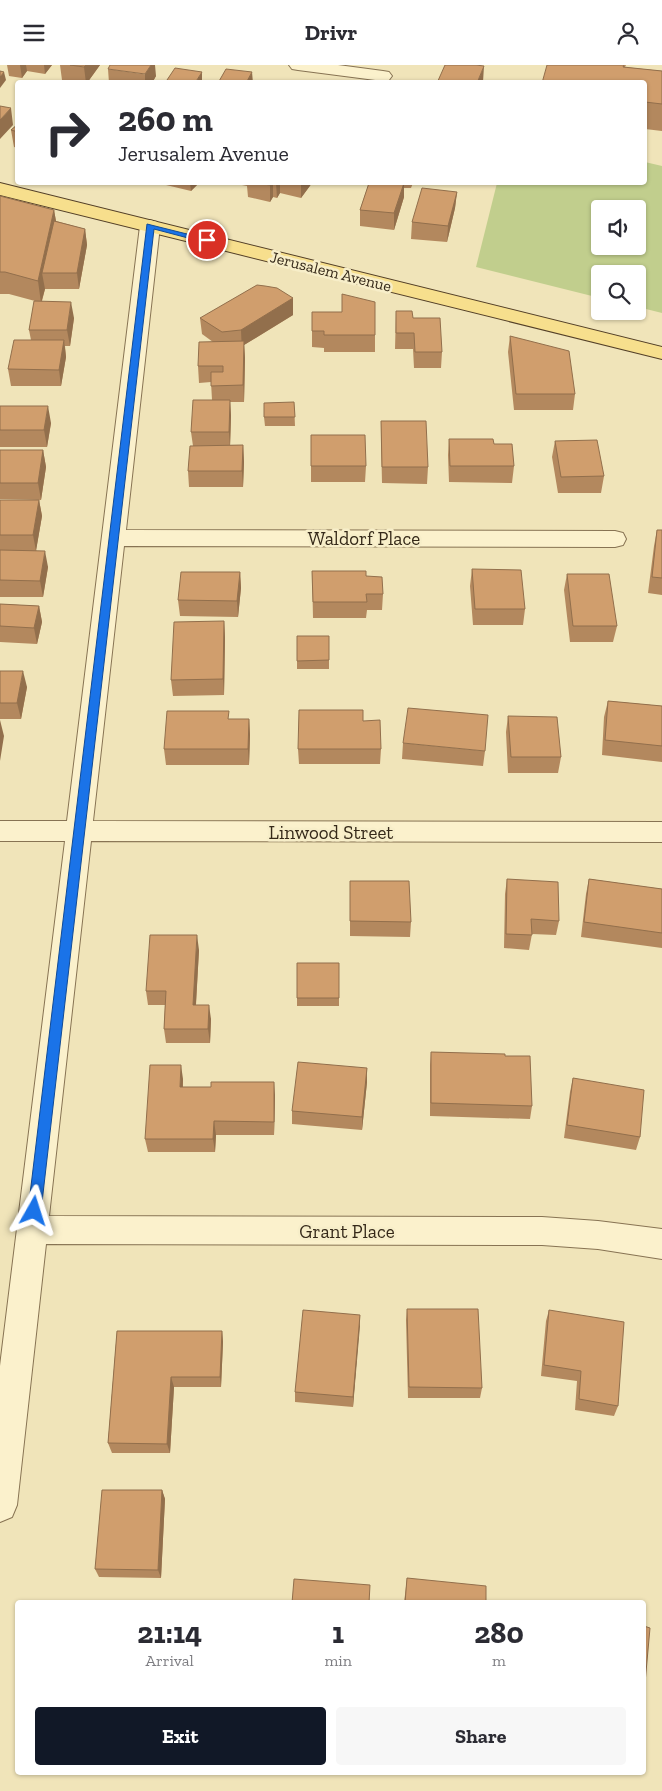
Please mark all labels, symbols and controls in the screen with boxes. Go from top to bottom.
icon: menu [20,19,48,47]
text: Drivr [305,19,357,46]
icon: person [614,19,642,47]
text: 260 m [118,98,213,140]
icon: right [35,100,100,165]
text: Jerusalem Avenue [118,140,289,167]
map controls [591,200,646,320]
button: sound [591,200,646,255]
pin [186,219,228,261]
icon: arrive [193,226,221,254]
street label: Jerusalem Avenue [268,247,393,296]
button: search [591,265,646,320]
street label: Waldorf Place [308,527,420,550]
street label: Linwood Street [269,821,393,844]
position arrow [7,1184,59,1236]
street label: Grant Place [299,1220,395,1243]
text: 21:14 [137,1615,202,1651]
text: 1 [332,1615,344,1651]
text: 280 [474,1615,524,1651]
text: Arrival [146,1651,194,1670]
text: min [324,1651,352,1670]
text: m [492,1651,506,1670]
button: Exit [35,1707,326,1765]
button: Share [336,1707,626,1765]

